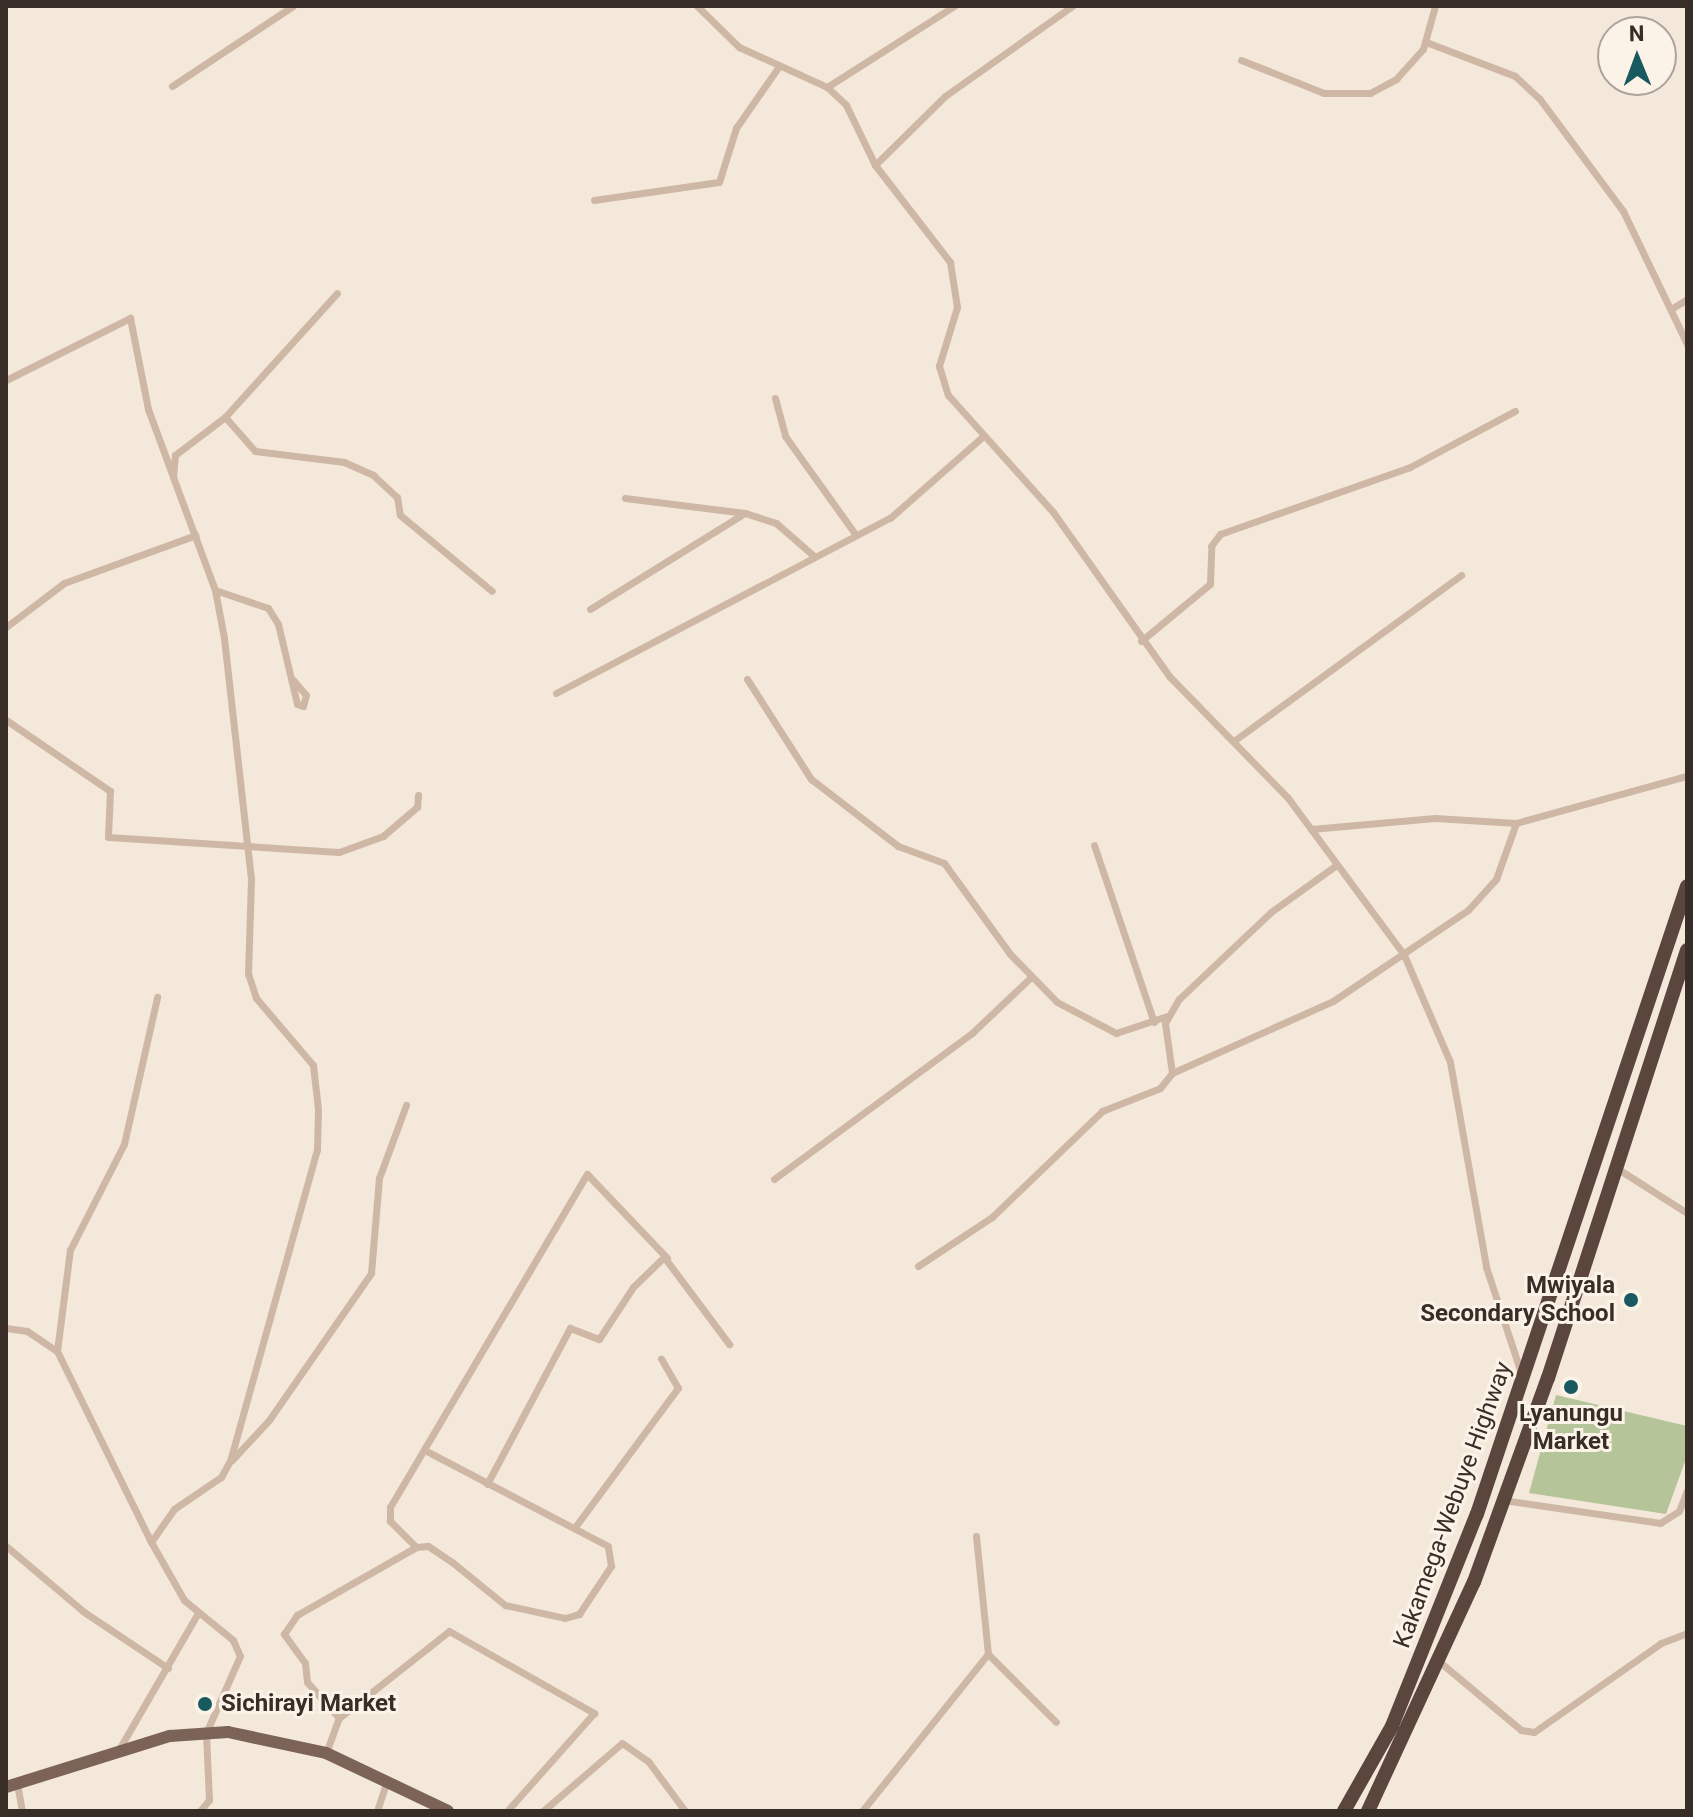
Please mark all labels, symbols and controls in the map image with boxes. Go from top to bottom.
north arrow [1597,16,1677,96]
text: N [1629,21,1645,46]
place label: Mwiyala Secondary School [1420,1272,1615,1328]
marker: Mwiyala Secondary School [1622,1291,1640,1309]
street label: Kakamega-Webuye Highway [1388,1358,1518,1652]
marker: Lyanungu Market [1562,1378,1580,1396]
place label: Lyanungu Market [1519,1400,1623,1456]
place label: Sichirayi Market [221,1690,396,1718]
marker: Sichirayi Market [196,1695,214,1713]

